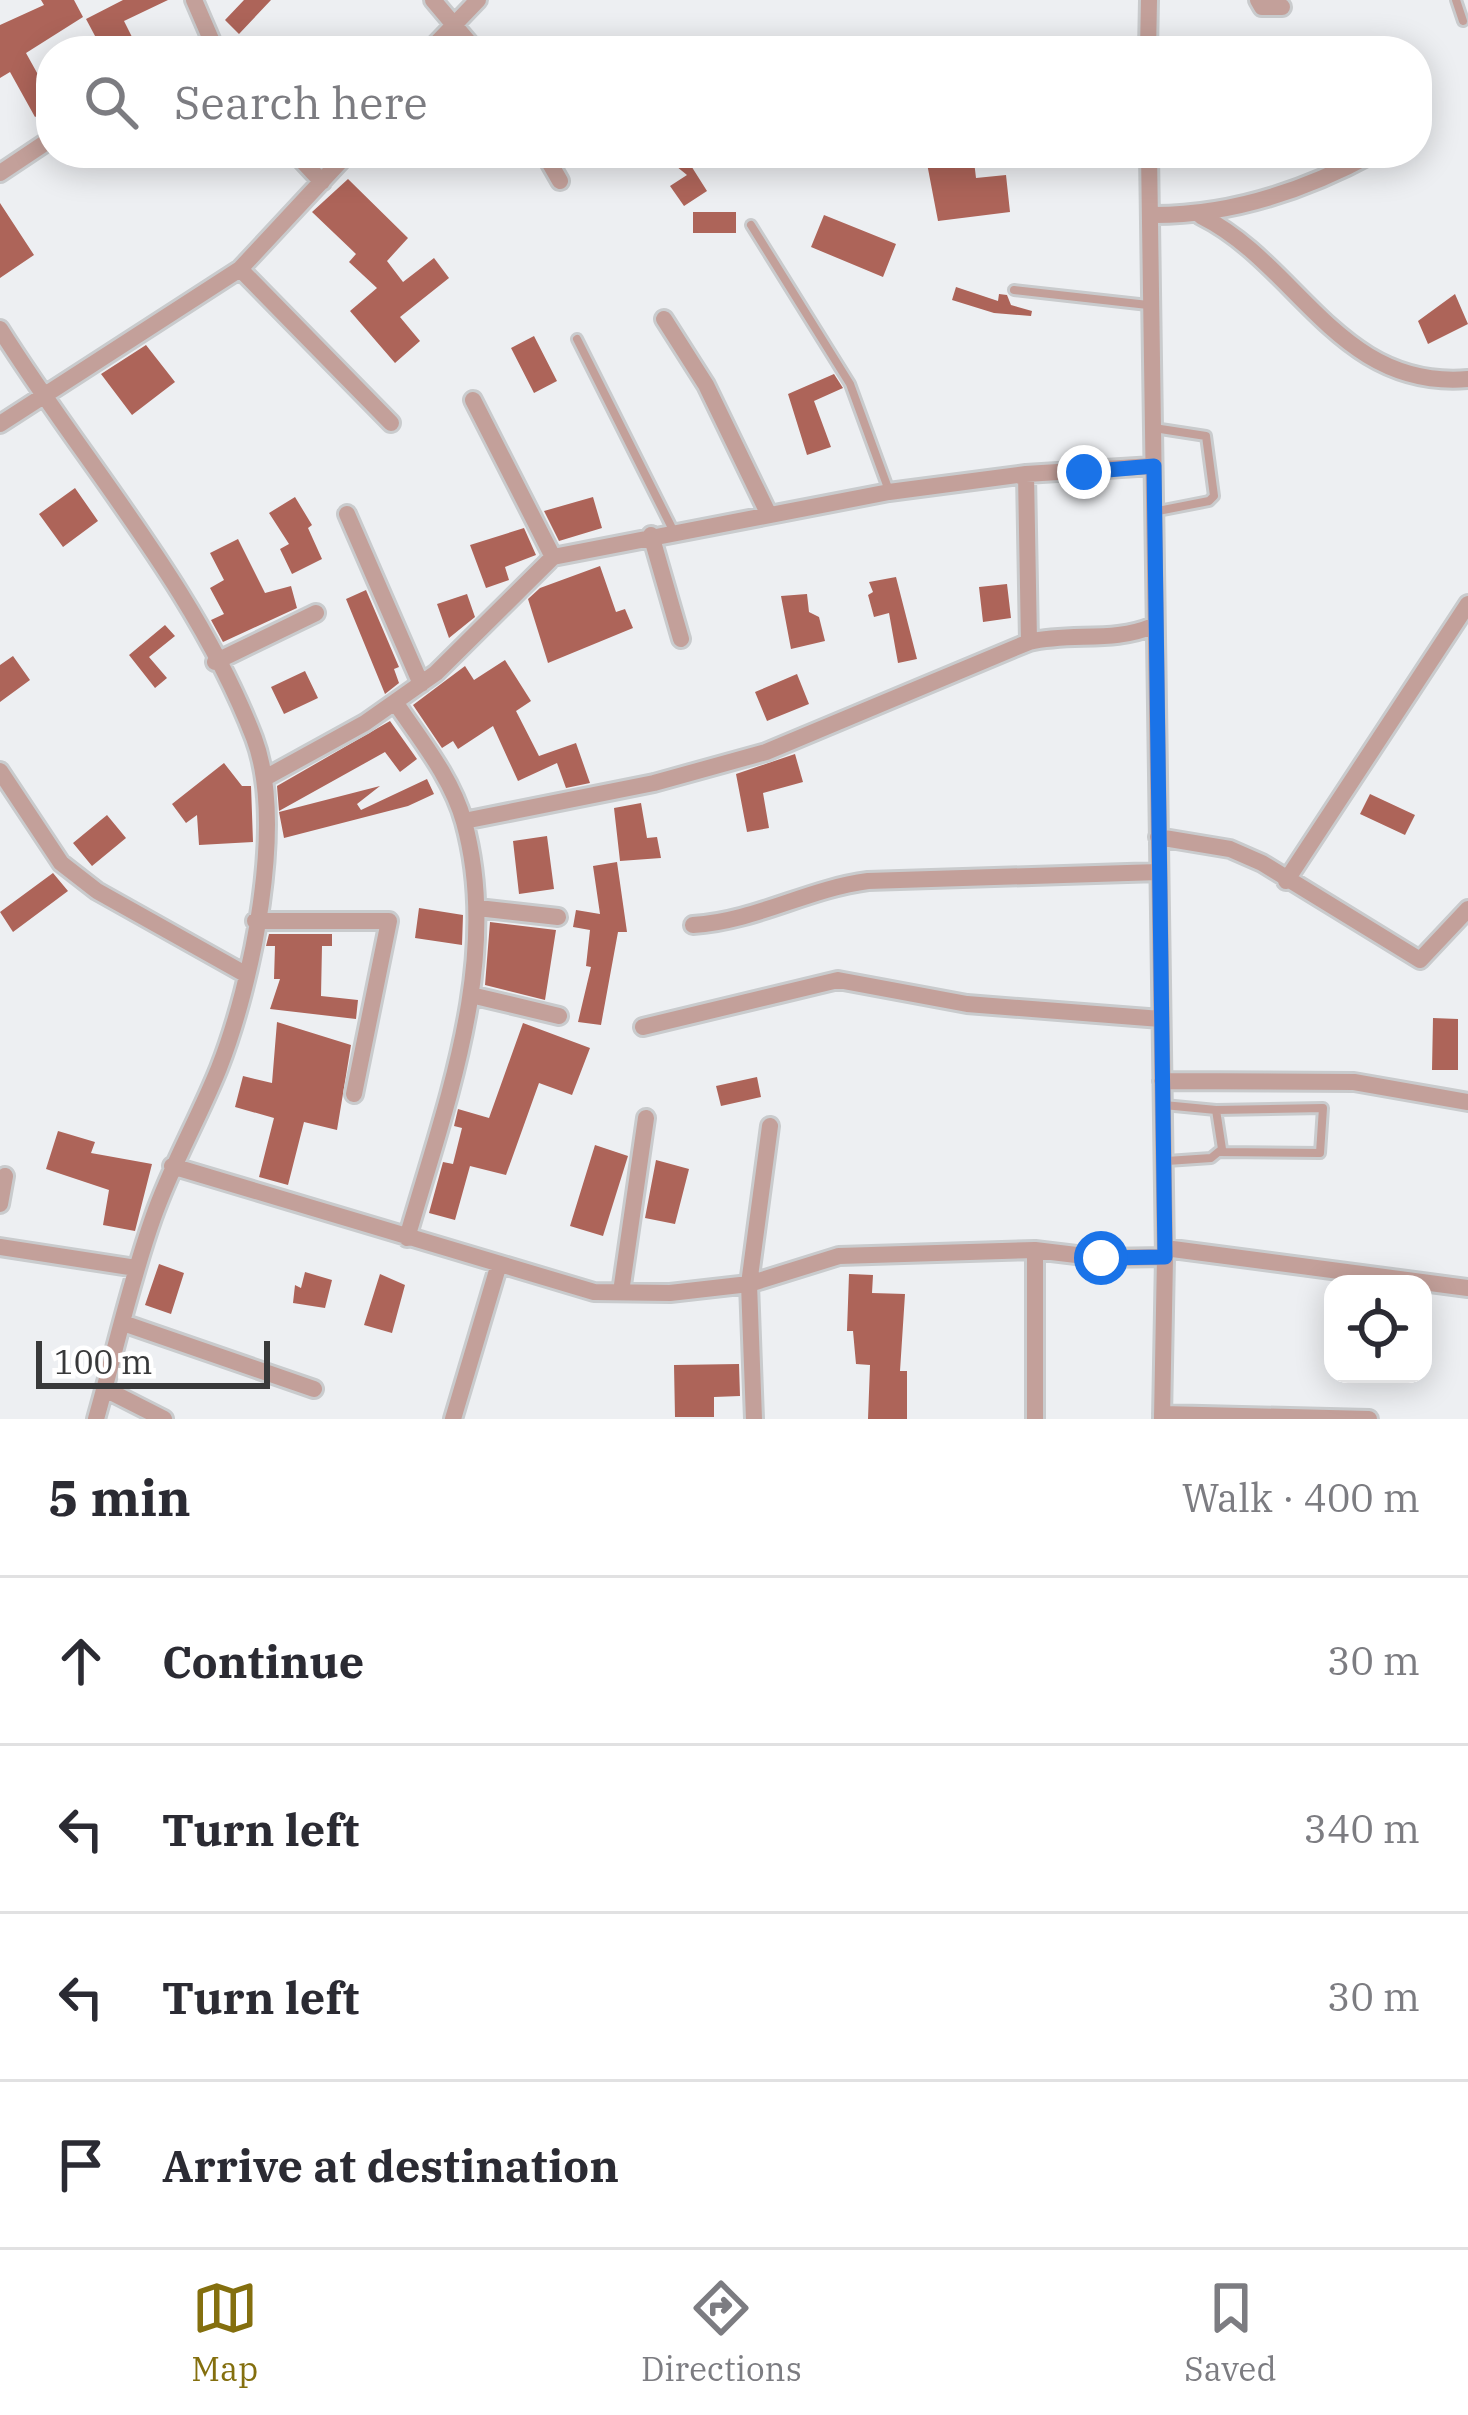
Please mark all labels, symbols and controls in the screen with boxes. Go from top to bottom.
search box [36,36,1432,168]
icon: search [78,69,144,135]
text: Search here [174,73,428,131]
route end [1057,445,1111,499]
route start [1074,1231,1128,1285]
map controls [1324,1275,1432,1383]
button: locate [1324,1275,1432,1383]
scale bar [36,1335,270,1388]
text: 100 m [54,1340,153,1383]
text: 5 min [48,1464,191,1530]
text: Walk · 400 m [1182,1472,1420,1523]
icon: ahead [48,1628,114,1694]
text: Continue [162,1632,364,1690]
text: 30 m [1327,1635,1420,1686]
icon: left [48,1796,114,1862]
text: Turn left [162,1800,359,1858]
text: 340 m [1304,1803,1420,1854]
icon: left [48,1964,114,2030]
text: Turn left [162,1968,359,2026]
text: 30 m [1327,1971,1420,2022]
icon: arrive [48,2132,114,2198]
text: Arrive at destination [162,2136,619,2194]
tab: Map [191,2275,258,2390]
tab: Directions [641,2275,802,2390]
tab: Saved [1184,2275,1277,2390]

